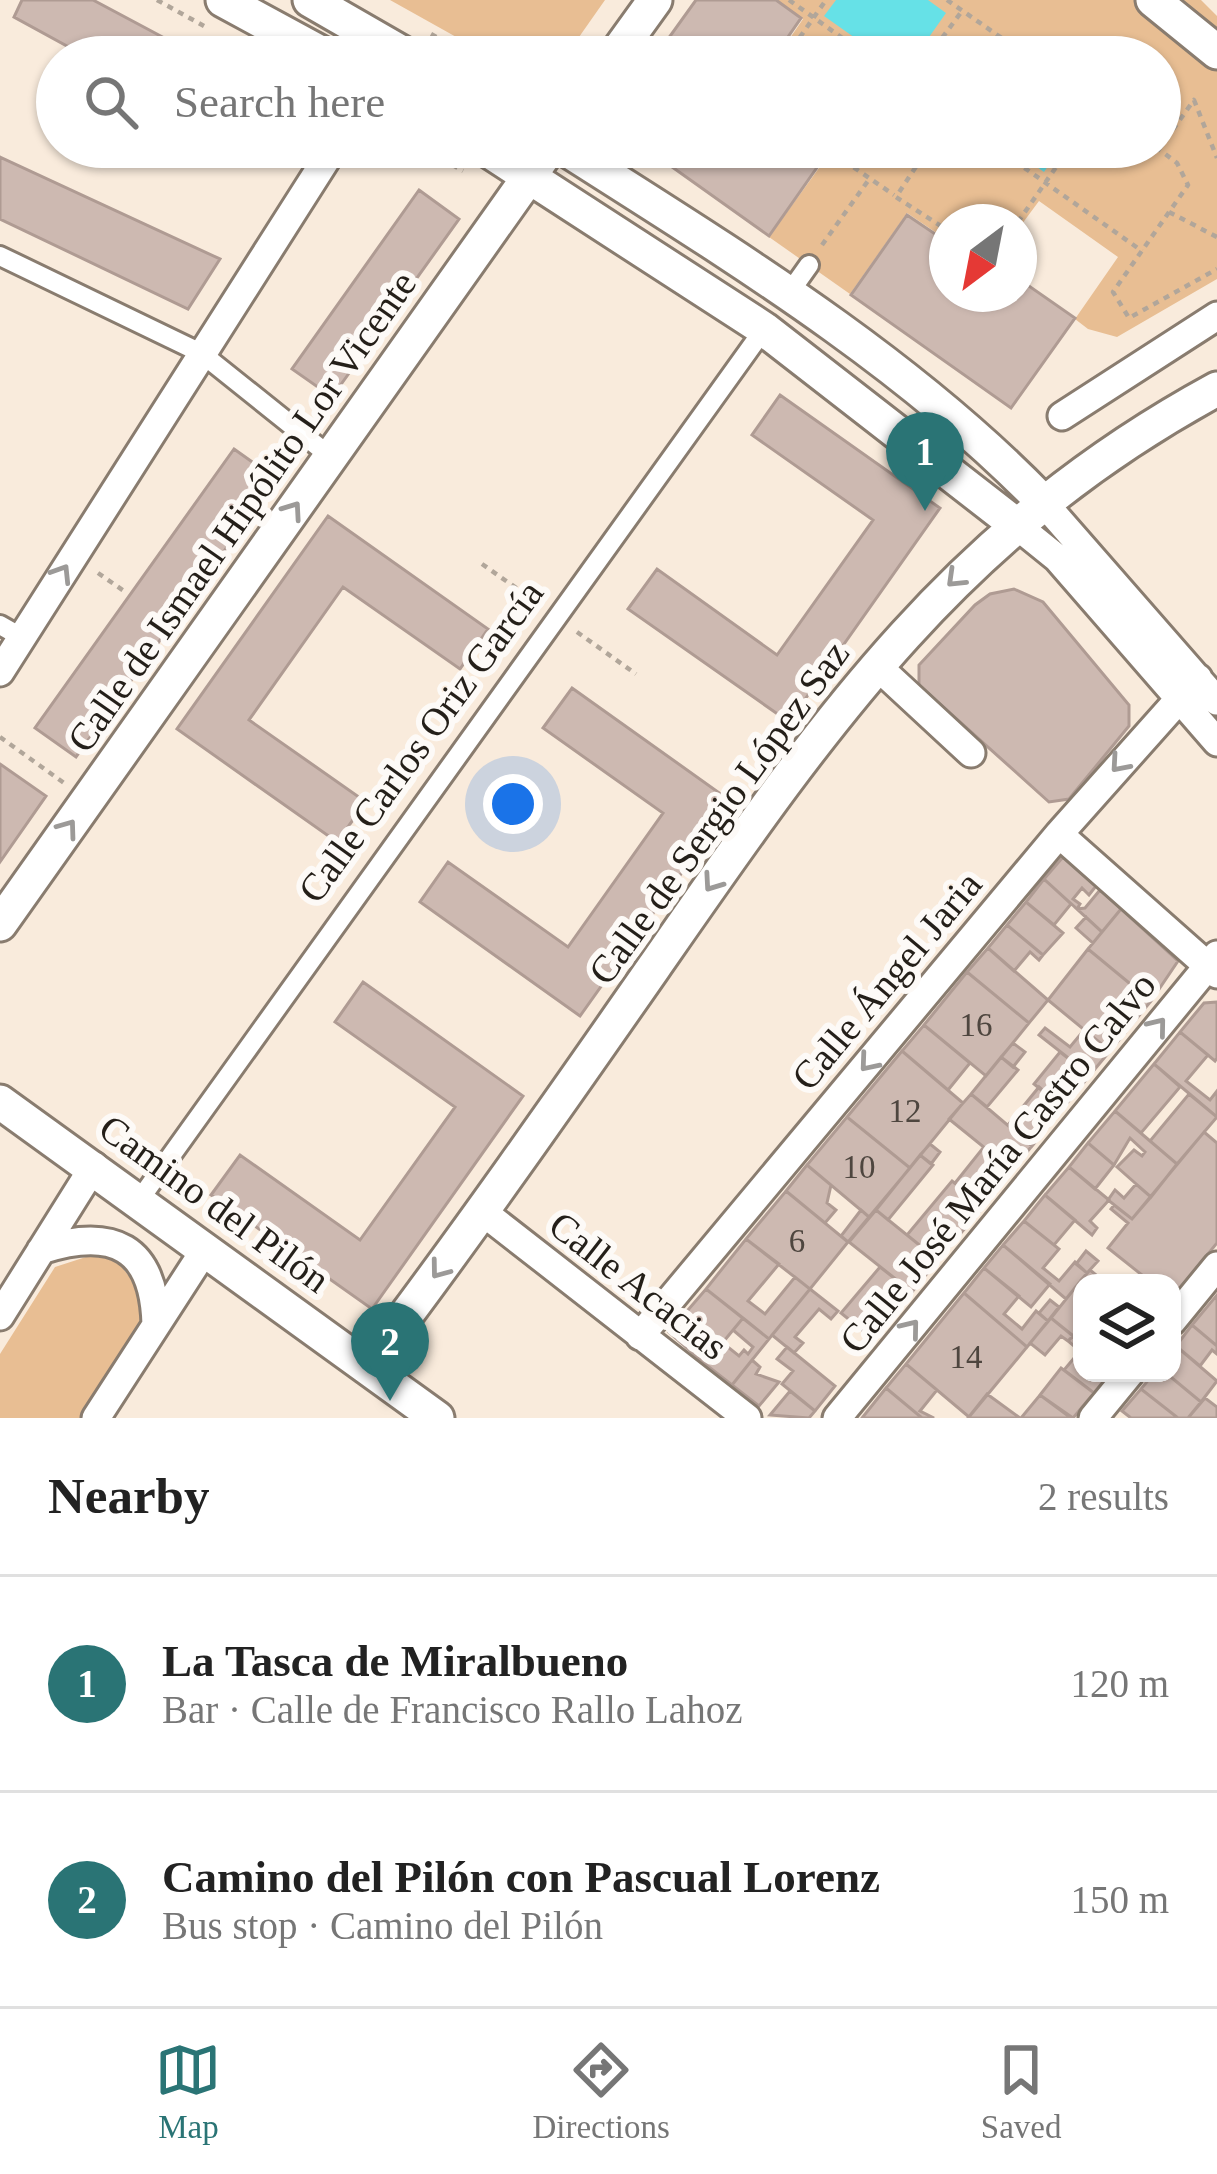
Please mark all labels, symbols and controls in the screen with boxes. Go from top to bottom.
search box [36,36,1181,168]
icon: search [78,69,144,135]
text: Search here [174,77,385,127]
north arrow [929,204,1037,312]
street label: Calle de Ismael Hipólito Lor Vicente [59,263,425,760]
pin: 1 [886,412,964,511]
one-way arrow [279,501,301,523]
one-way arrow [48,564,70,586]
one-way arrow [948,564,969,586]
street label: Calle Carlos Oriz García [289,572,551,910]
street label: Calle de Sergio López Saz [580,633,858,993]
one-way arrow [1111,750,1133,772]
your location [483,774,543,834]
one-way arrow [54,819,76,841]
street label: Calle Ángel Jaria [783,863,991,1098]
one-way arrow [704,870,726,892]
street label: Calle José María Castro Calvo [831,964,1164,1361]
house number: 16 [960,1007,993,1043]
one-way arrow [1144,1018,1166,1040]
one-way arrow [861,1049,882,1071]
house number: 12 [889,1093,922,1129]
street label: Camino del Pilón [92,1106,338,1301]
house number: 10 [843,1149,876,1185]
street label: Calle Acacias [541,1203,736,1368]
house number: 6 [789,1223,805,1259]
one-way arrow [432,1257,454,1278]
map controls [1073,1274,1181,1382]
button: layers [1073,1274,1181,1382]
pin: 2 [351,1302,429,1401]
one-way arrow [896,1319,918,1341]
house number: 14 [950,1339,983,1375]
text: Nearby [48,1468,209,1524]
text: 2 results [1038,1475,1169,1518]
text: La Tasca de Miralbueno [162,1636,628,1686]
text: 1 [77,1662,97,1705]
text: 120 m [1070,1662,1169,1705]
text: Bar · Calle de Francisco Rallo Lahoz [162,1688,742,1731]
text: Camino del Pilón con Pascual Lorenz [162,1852,880,1902]
text: 2 [77,1878,97,1921]
text: 150 m [1070,1878,1169,1921]
text: Bus stop · Camino del Pilón [162,1904,603,1947]
tab: Map [155,2037,221,2146]
tab: Directions [532,2037,670,2146]
tab: Saved [981,2037,1062,2146]

